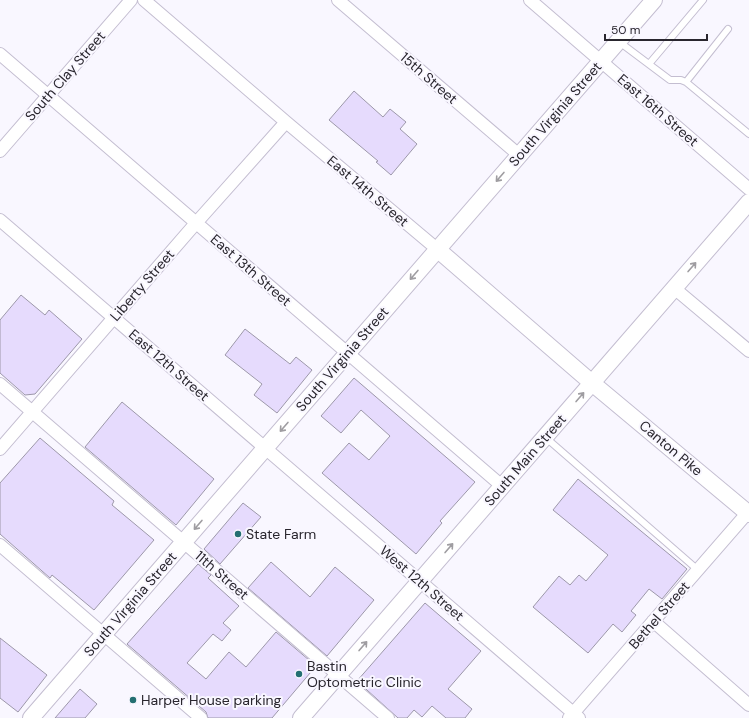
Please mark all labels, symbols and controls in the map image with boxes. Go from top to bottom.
scale bar [605,16,707,42]
text: 50 m [611,22,640,38]
street label: South Clay Street [21,27,109,125]
street label: 15th Street [397,48,461,108]
street label: South Virginia Street [505,58,605,170]
street label: East 16th Street [614,70,702,150]
street label: East 14th Street [323,152,413,230]
one-way arrow [495,172,504,183]
street label: East 13th Street [207,230,295,310]
street label: Liberty Street [106,245,178,325]
one-way arrow [688,262,697,272]
one-way arrow [410,270,419,281]
street label: South Virginia Street [292,303,392,415]
street label: East 12th Street [125,325,213,405]
one-way arrow [575,392,584,402]
street label: South Main Street [480,410,570,510]
street label: Canton Pike [636,416,706,480]
one-way arrow [279,421,288,432]
one-way arrow [194,520,203,530]
place label: State Farm [246,525,316,543]
marker: State Farm [233,529,243,539]
street label: West 12th Street [376,541,468,625]
one-way arrow [444,543,453,553]
street label: 11th Street [191,547,253,603]
street label: South Virginia Street [80,548,180,660]
street label: Bethel Street [625,577,693,653]
one-way arrow [359,641,368,652]
place label: Bastin Optometric Clinic [307,657,422,691]
marker: Bastin Optometric Clinic [294,669,304,679]
place label: Harper House parking [141,691,282,709]
marker: Harper House parking [128,695,138,705]

